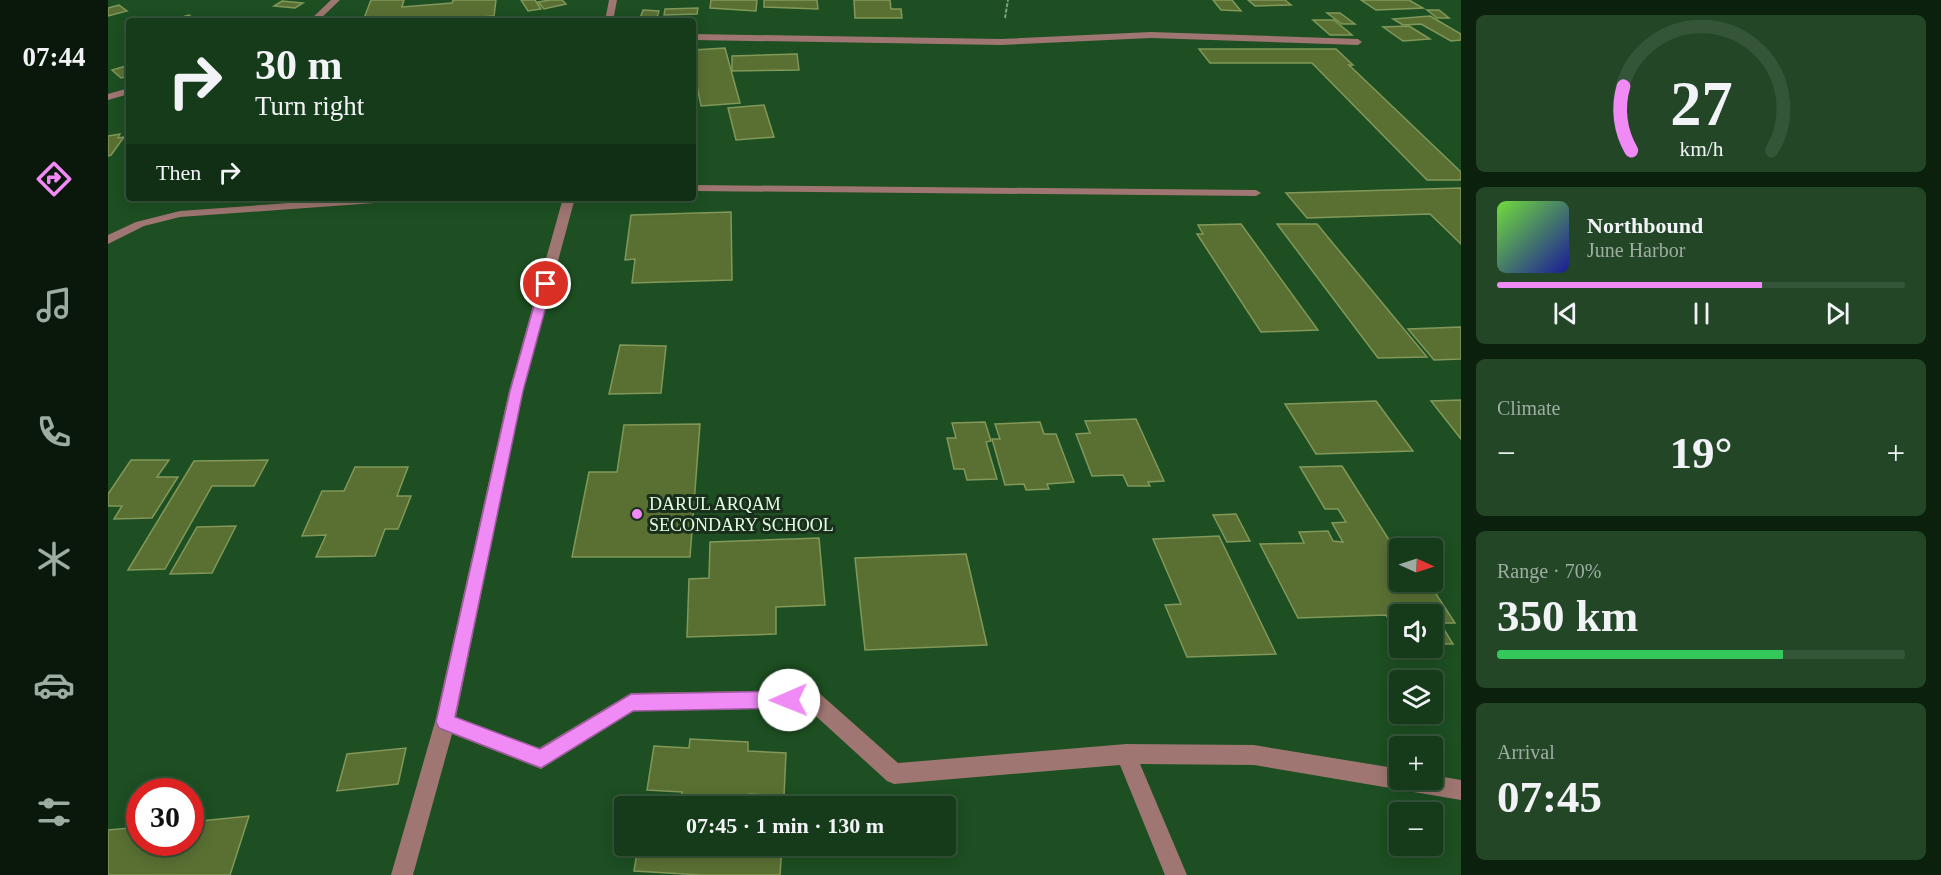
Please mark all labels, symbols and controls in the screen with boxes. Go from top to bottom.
text: 07:44 [23,42,86,72]
icon: right [156,42,234,120]
text: 30 m [255,42,343,88]
text: 27 [1670,69,1732,138]
text: Turn right [255,91,364,121]
text: km/h [1679,137,1723,161]
icon: right [213,156,246,189]
icon: directions [33,158,75,200]
text: Then [156,160,201,185]
text: Northbound [1587,213,1703,238]
text: June Harbor [1587,239,1685,261]
pin [520,258,571,309]
icon: arrive [529,267,562,300]
icon: music [33,284,75,326]
icon: previous [1549,297,1582,330]
icon: pause [1685,297,1718,330]
icon: next [1821,297,1854,330]
text: Climate [1497,397,1560,419]
icon: phone [33,411,75,453]
text: 19° [1670,428,1733,478]
text: − [1497,435,1516,471]
text: + [1886,435,1905,471]
place label: DARUL ARQAM SECONDARY SCHOOL [649,494,834,535]
marker: DARUL ARQAM SECONDARY SCHOOL [630,507,644,521]
icon: climate [33,538,75,580]
north arrow [1389,538,1443,592]
map controls [1389,538,1443,856]
text: Range · 70% [1497,560,1601,582]
text: 350 km [1497,591,1638,641]
button: sound [1389,604,1443,658]
icon: car [33,664,75,706]
position arrow [757,668,821,732]
button: layers [1389,670,1443,724]
button: + [1389,736,1443,790]
text: Arrival [1497,741,1555,763]
text: 07:45 [1497,772,1602,822]
speed limit sign: 30 [126,778,204,856]
icon: filters [33,791,75,833]
button: − [1389,802,1443,856]
text: 07:45 · 1 min · 130 m [686,813,884,838]

